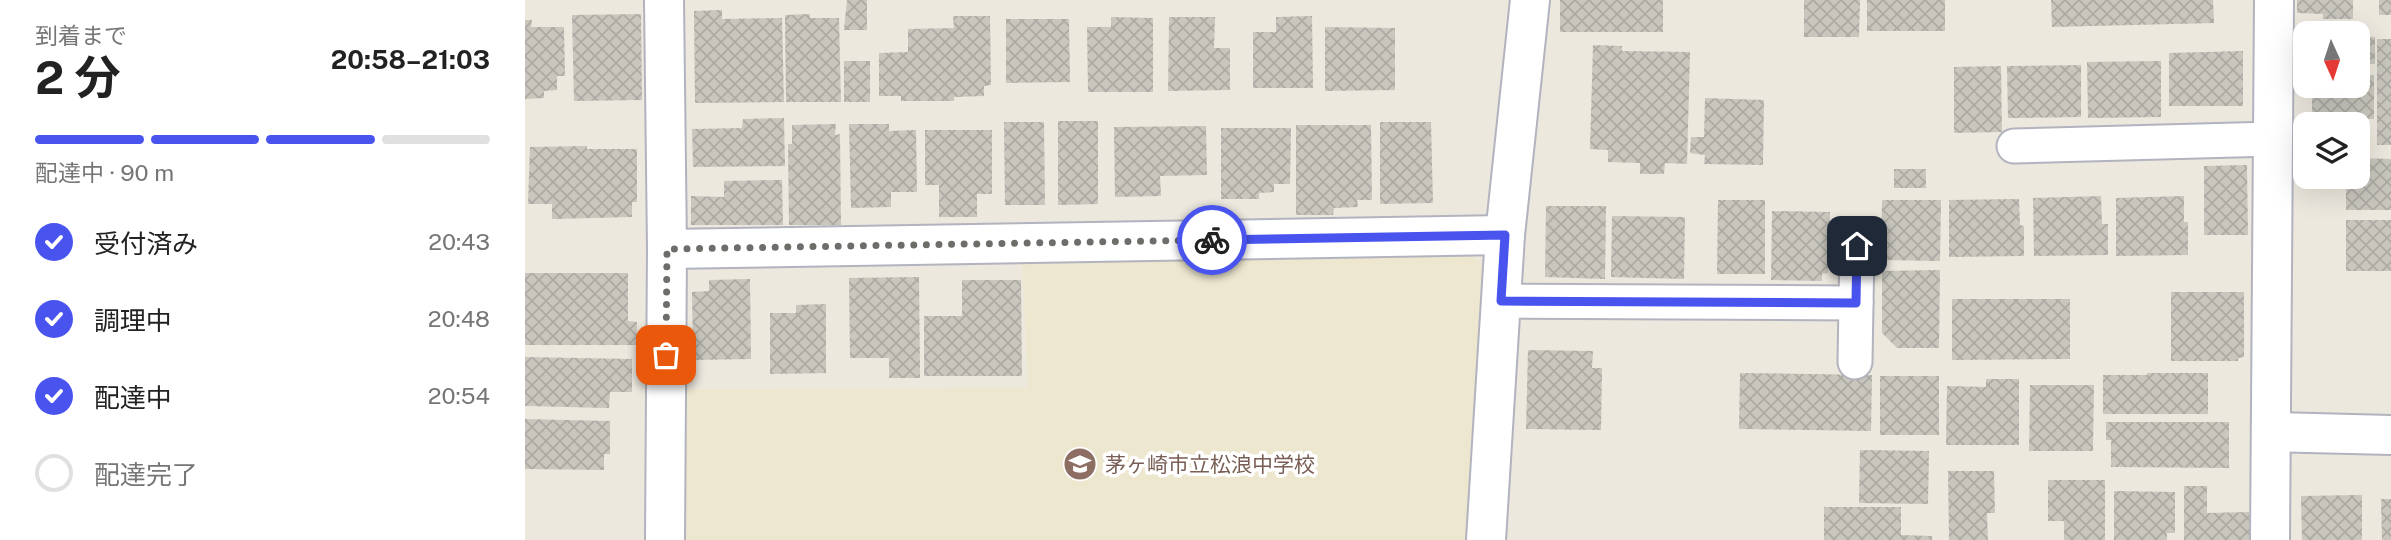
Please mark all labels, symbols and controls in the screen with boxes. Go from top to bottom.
north arrow [2293,21,2369,98]
map controls [2293,21,2370,189]
text: 到着まで [35,22,127,49]
text: 20:58–21:03 [331,44,490,75]
text: 2 分 [35,50,121,104]
button: layers [2293,112,2370,189]
text: 配達中 · 90 m [35,159,174,186]
courier [1177,205,1247,275]
pin [1827,216,1887,276]
icon: bike [1193,221,1231,259]
icon: check [35,223,73,261]
icon: home [1838,227,1876,265]
text: 受付済み [94,228,198,259]
text: 20:43 [428,228,490,255]
icon: check [35,300,73,338]
text: 調理中 [94,305,172,336]
text: 20:48 [428,305,490,332]
pin [636,325,696,385]
icon: bag [647,336,685,374]
icon: check [35,377,73,415]
text: 配達中 [94,382,172,413]
text: 20:54 [428,382,490,409]
school or university icon: 茅ヶ崎市立松浪中学校 [1061,445,1099,483]
place label: 茅ヶ崎市立松浪中学校 [1105,452,1315,477]
text: 配達完了 [94,459,198,490]

